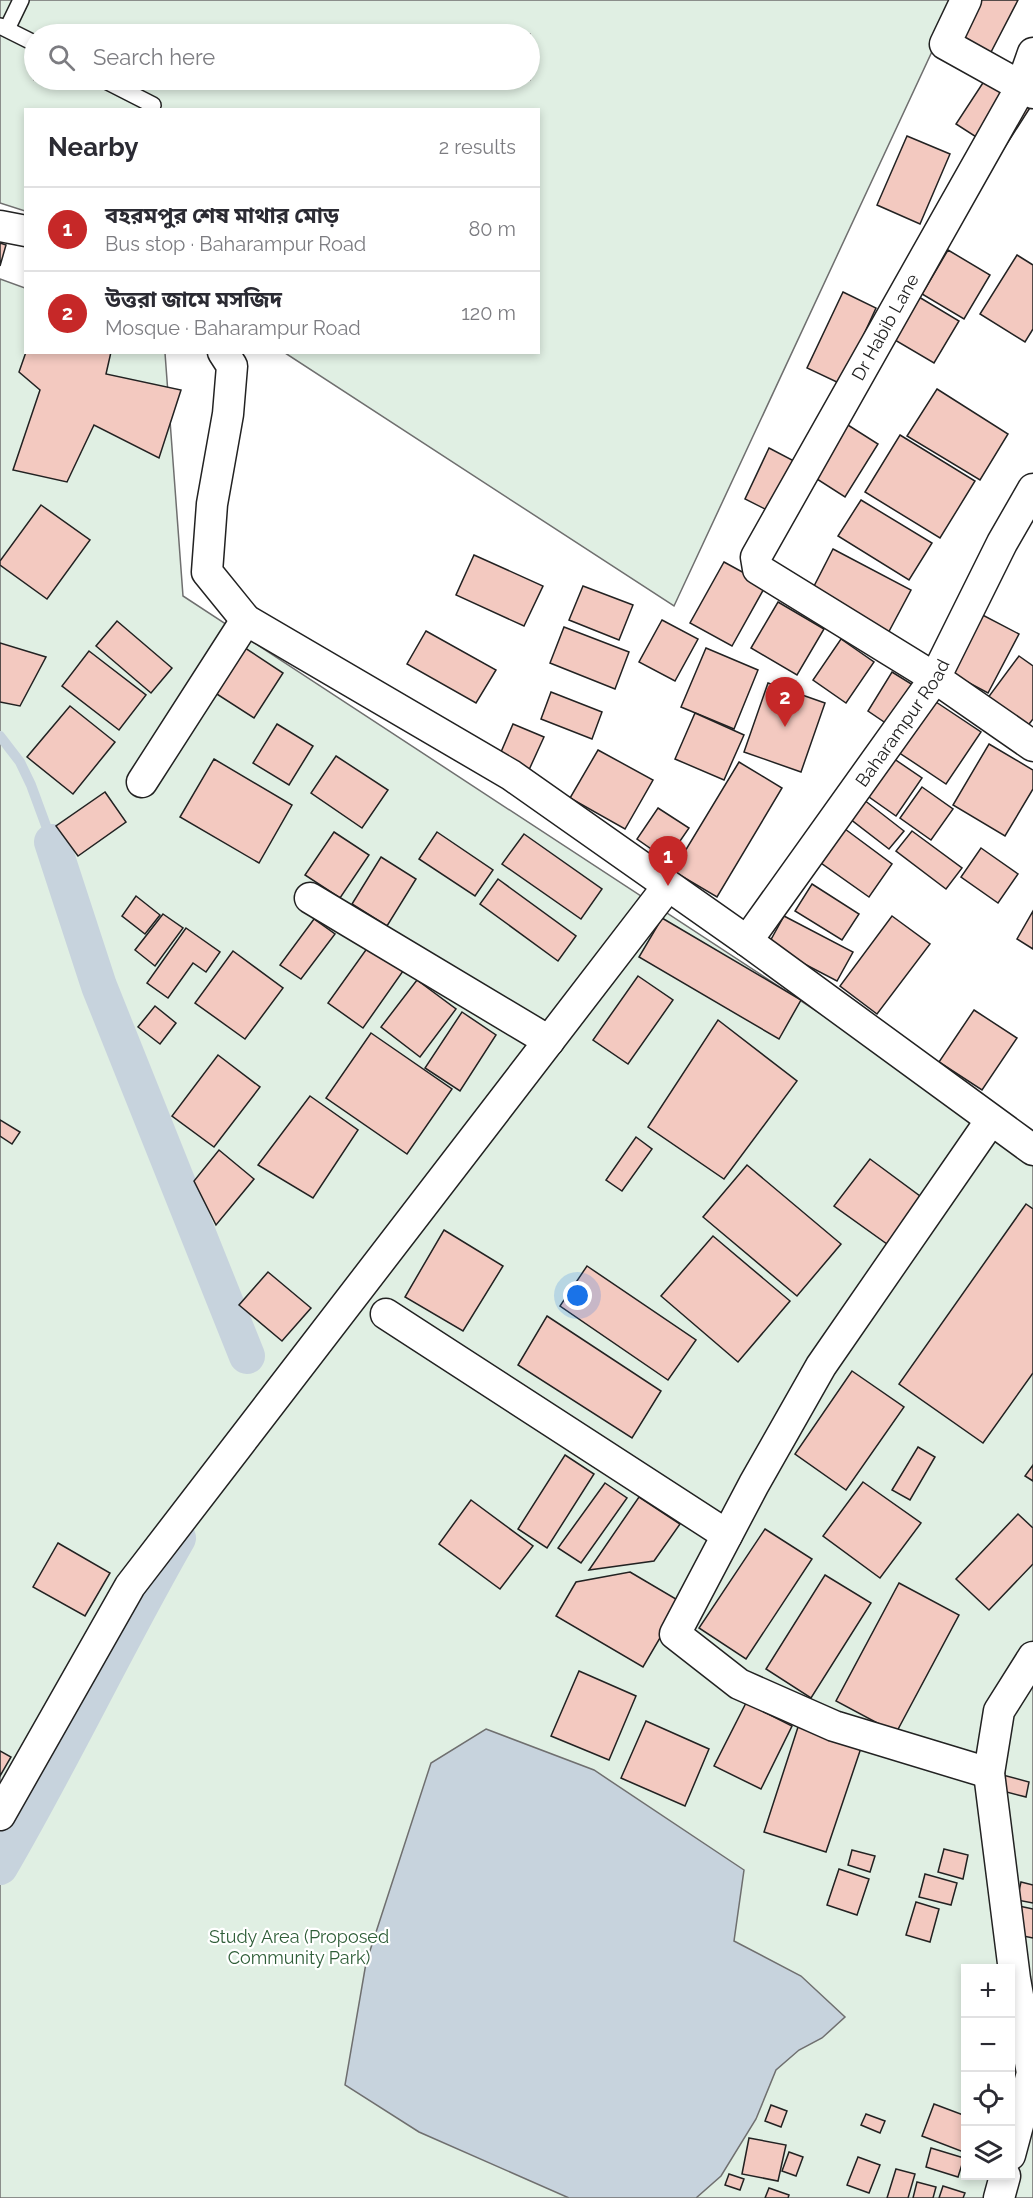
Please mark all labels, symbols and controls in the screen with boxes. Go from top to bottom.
search box [24,24,540,90]
icon: search [45,41,78,74]
text: Search here [93,44,215,70]
text: Nearby [48,132,138,162]
text: 2 results [439,135,516,159]
text: বহরমপুর শেষ মাথার মোড় [105,202,339,228]
text: 1 [63,217,72,241]
text: 80 m [468,217,516,241]
text: Bus stop · Baharampur Road [105,232,366,256]
street label: Dr Habib Lane [847,270,923,384]
text: উত্তরা জামে মসজিদ [105,286,282,312]
text: 2 [62,301,73,325]
text: 120 m [461,301,516,325]
text: Mosque · Baharampur Road [105,316,361,340]
street label: Baharampur Road [851,656,953,790]
pin: 2 [766,678,804,727]
pin: 1 [648,836,688,886]
your location [563,1281,592,1310]
park label: Study Area (Proposed Community Park) [209,1926,389,1968]
map controls [961,1964,1015,2180]
button: + [961,1964,1015,2018]
button: − [961,2018,1015,2072]
button: locate [961,2072,1015,2126]
button: layers [961,2126,1015,2180]

